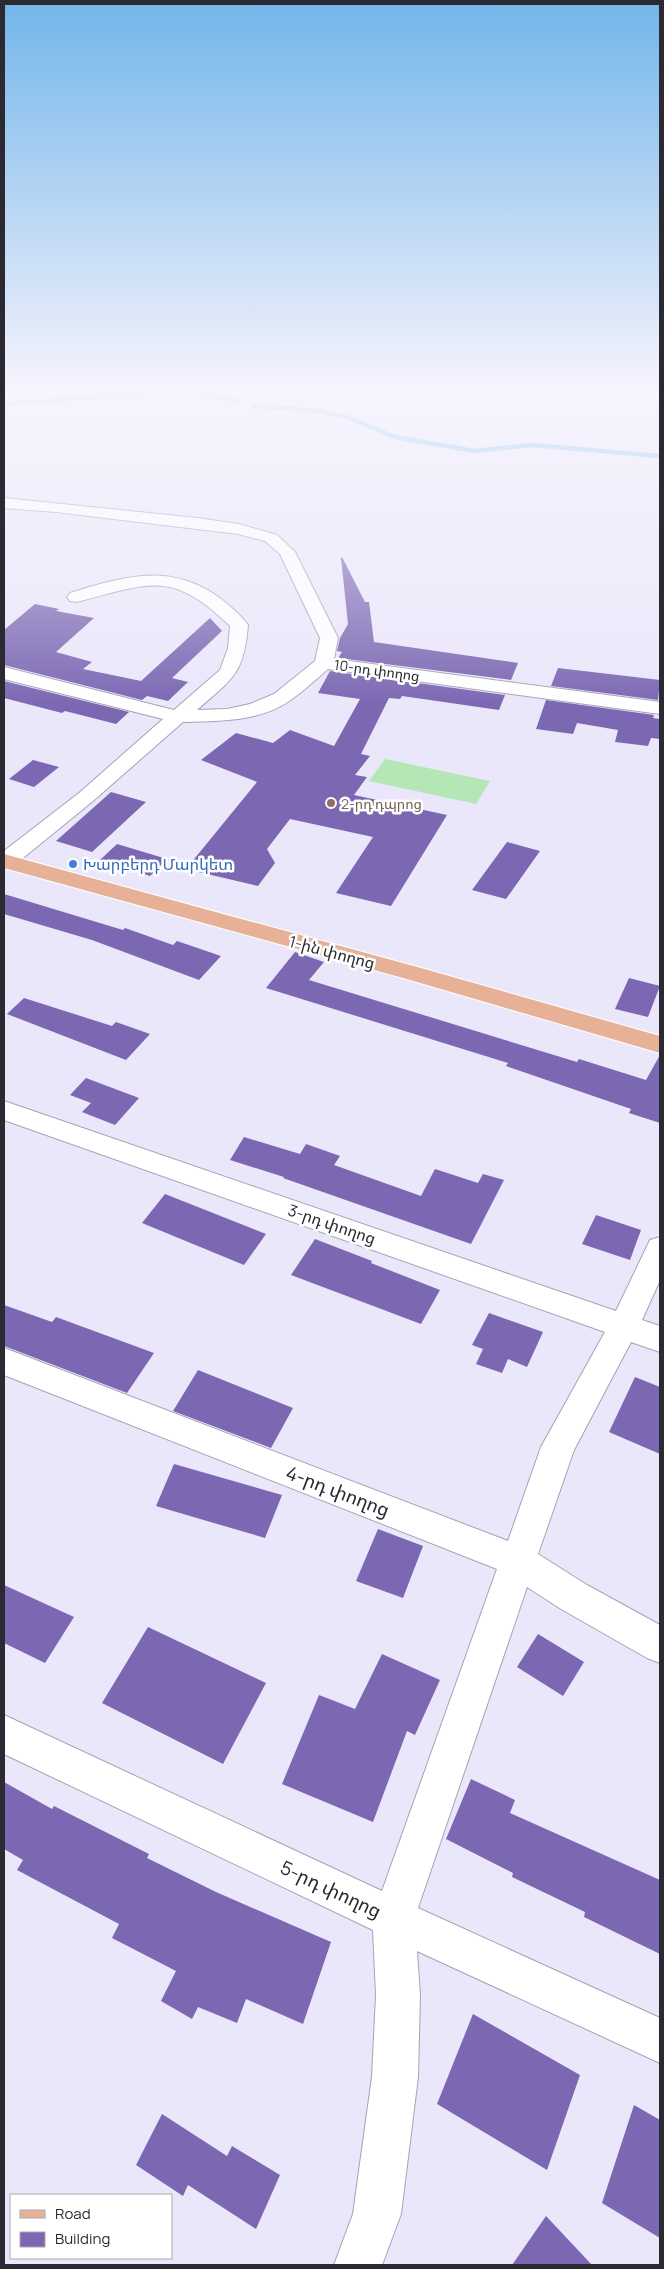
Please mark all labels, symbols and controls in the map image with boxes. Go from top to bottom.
street label: 10-րդ փողոց [333,655,421,685]
place label: 2-րդ դպրոց [341,794,422,813]
marker: 2-րդ դպրոց [325,797,337,809]
place label: Խարբերդ Մարկետ [83,853,233,875]
marker: Խարբերդ Մարկետ [67,858,79,870]
street label: 1-ին փողոց [287,930,377,974]
street label: 3-րդ փողոց [285,1199,379,1249]
street label: 4-րդ փողոց [282,1459,394,1523]
street label: 5-րդ փողոց [276,1854,386,1924]
legend [10,2194,172,2259]
text: Road [55,2203,91,2224]
text: Building [55,2228,110,2249]

